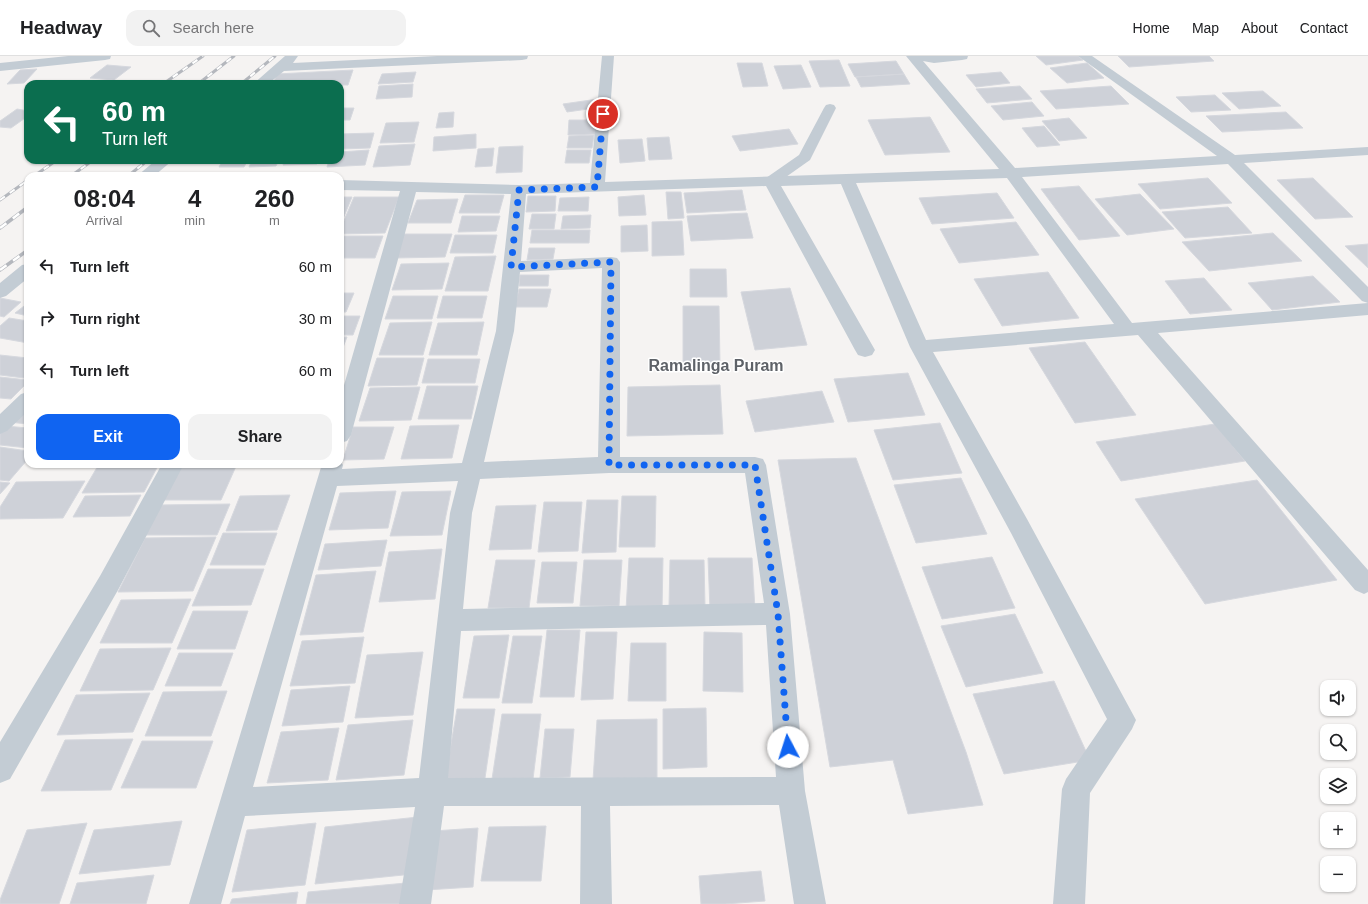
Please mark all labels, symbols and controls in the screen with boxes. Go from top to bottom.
search box [126,10,406,46]
text: Headway [20,17,102,38]
icon: search [140,17,162,39]
text: Search here [172,19,254,36]
text: Home [1133,20,1170,36]
text: Map [1192,20,1219,36]
text: About [1241,20,1278,36]
text: Contact [1300,20,1348,36]
icon: left [36,96,88,148]
text: 60 m [102,96,166,127]
pin [586,97,620,131]
icon: arrive [592,103,614,125]
text: Turn left [102,129,167,149]
text: 08:04 [73,185,135,212]
text: 4 [188,185,201,212]
text: 260 [255,185,295,212]
text: Arrival [86,213,123,228]
text: min [184,213,205,228]
text: m [269,213,280,228]
icon: left [36,255,58,277]
text: Turn left [70,258,129,275]
text: 60 m [299,258,332,275]
icon: right [36,307,58,329]
text: Turn right [70,310,140,327]
text: 30 m [299,310,332,327]
district label: Ramalinga Puram [648,357,784,374]
icon: left [36,359,58,381]
text: Turn left [70,362,129,379]
text: 60 m [299,362,332,379]
button: Exit [36,414,180,460]
button: Share [188,414,332,460]
map controls [1320,680,1356,892]
button: sound [1320,680,1356,716]
button: search [1320,724,1356,760]
position arrow [767,726,809,768]
button: layers [1320,768,1356,804]
button: + [1320,812,1356,848]
button: − [1320,856,1356,892]

